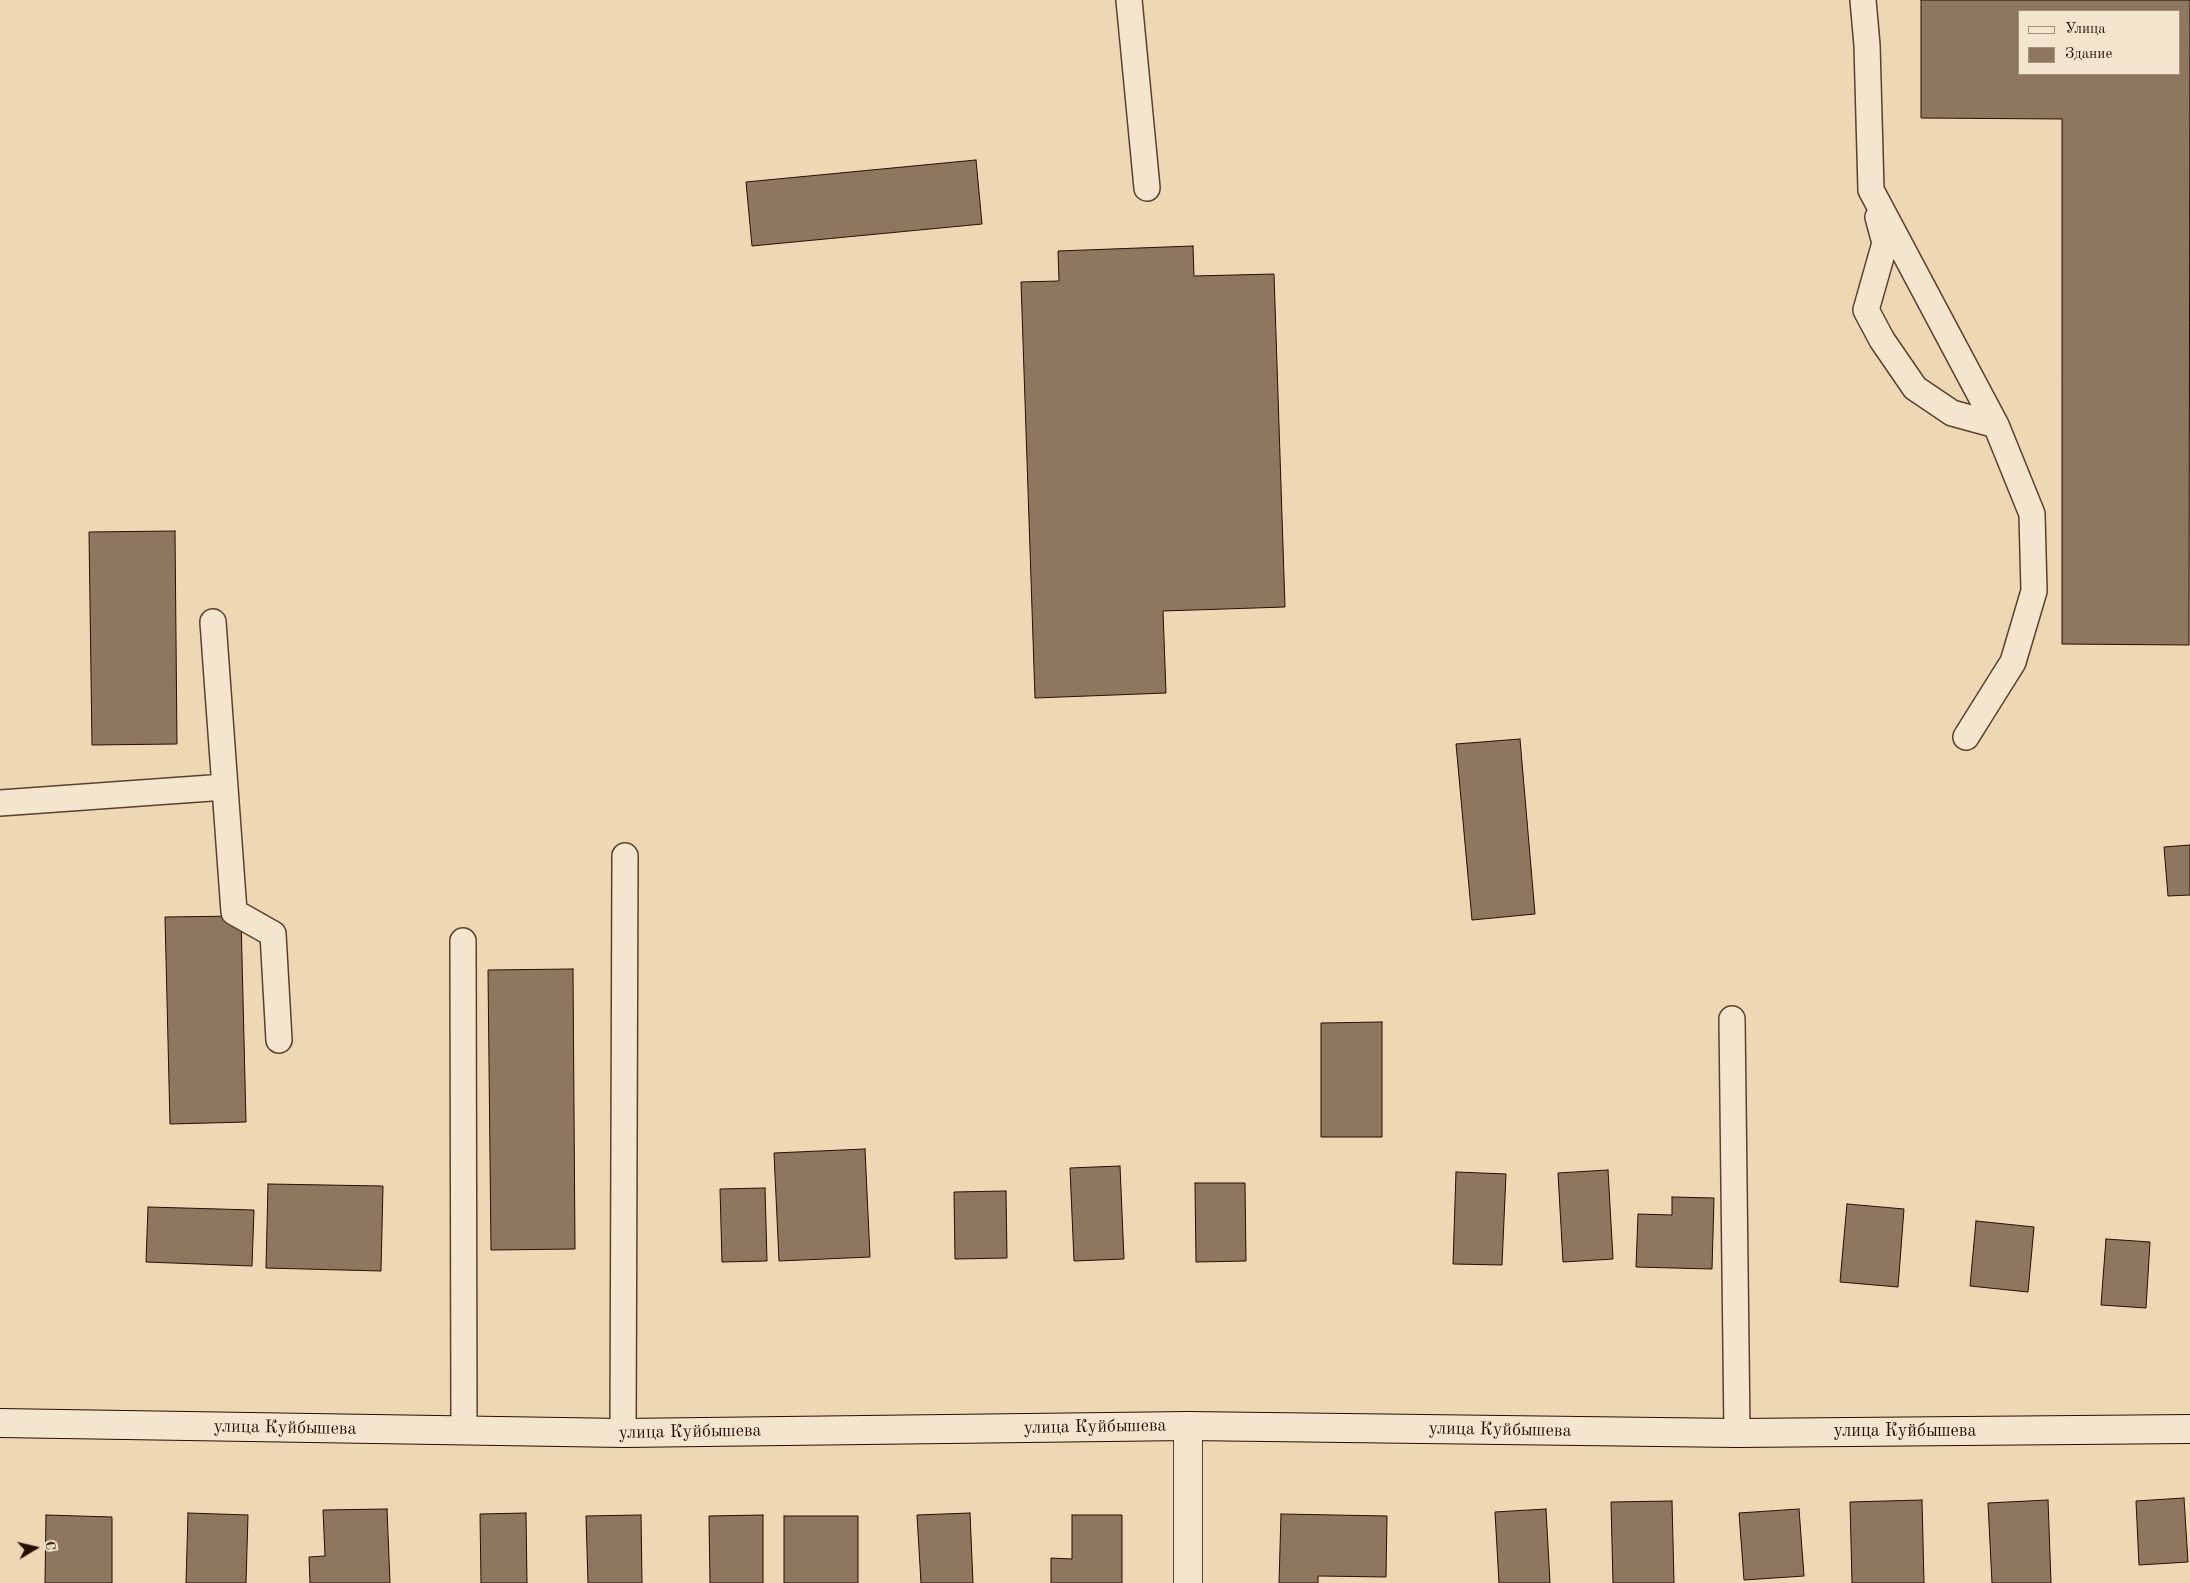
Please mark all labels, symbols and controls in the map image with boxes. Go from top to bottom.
legend [2018,10,2180,75]
text: Улица [2065,22,2106,37]
text: Здание [2065,47,2112,62]
street label: улица Куйбышева [1023,1415,1167,1439]
street label: улица Куйбышева [213,1416,357,1440]
street label: улица Куйбышева [1428,1418,1572,1442]
street label: улица Куйбышева [618,1420,762,1444]
street label: улица Куйбышева [1834,1420,1976,1442]
north arrow [10,1523,60,1573]
text: С [42,1540,57,1551]

